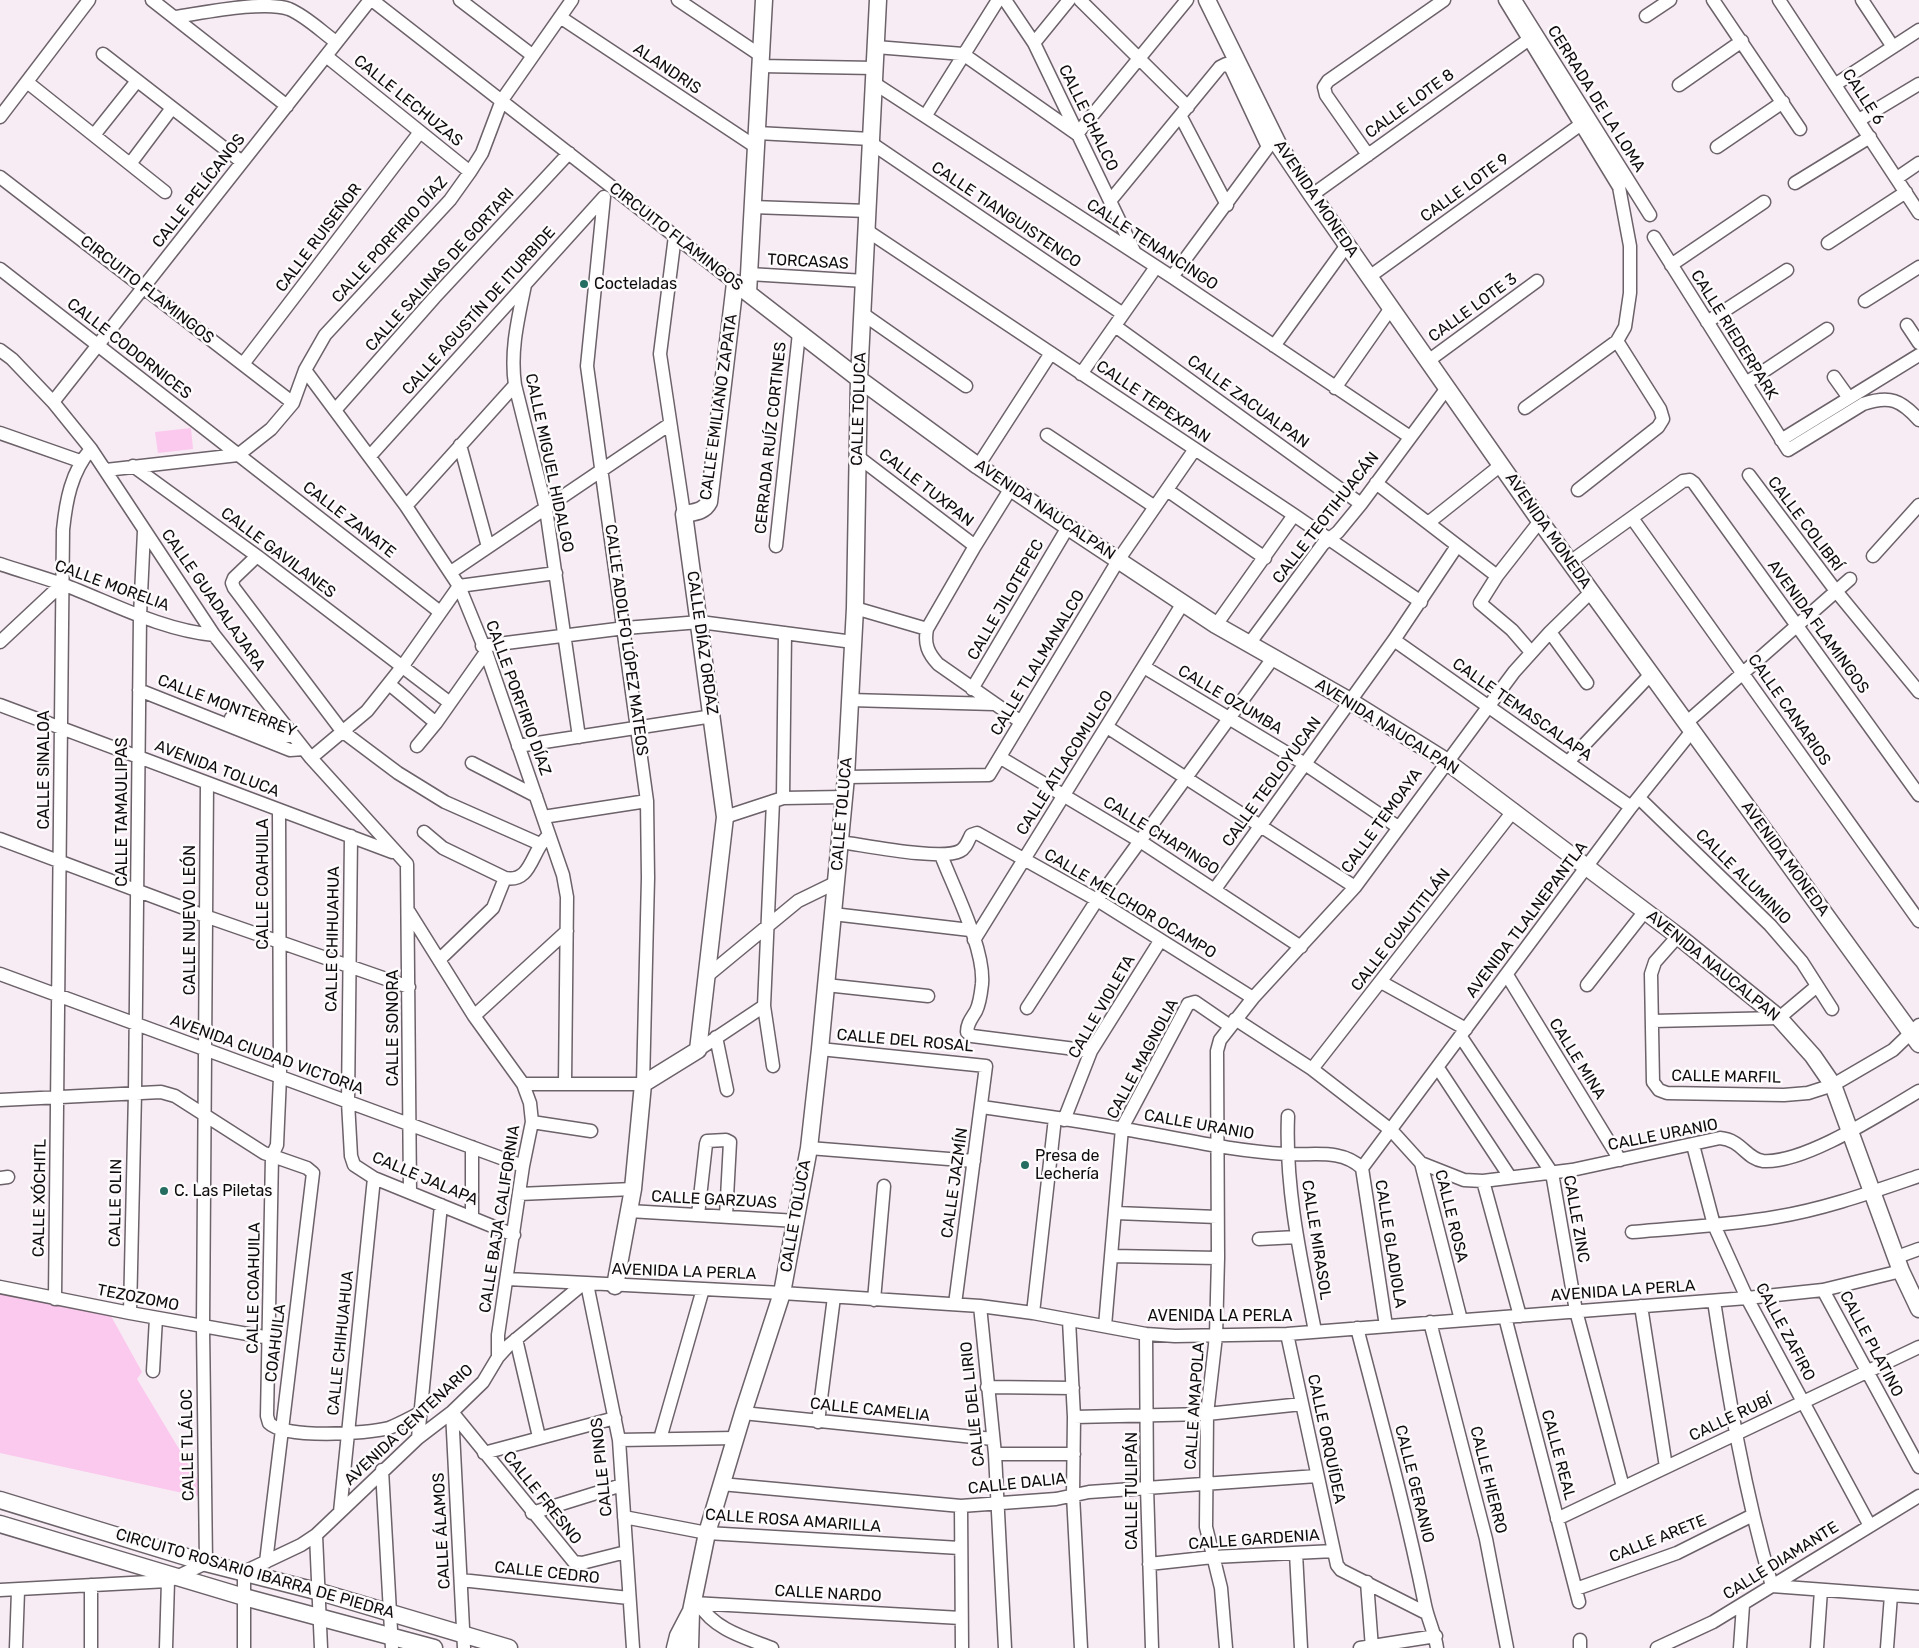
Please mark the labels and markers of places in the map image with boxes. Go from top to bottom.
place label: Cocteladas [594,274,677,294]
marker: Cocteladas [578,278,590,290]
place label: Presa de Lechería [1035,1146,1100,1184]
marker: Presa de Lechería [1019,1159,1031,1171]
place label: C. Las Piletas [174,1181,273,1201]
marker: C. Las Piletas [158,1185,170,1197]

